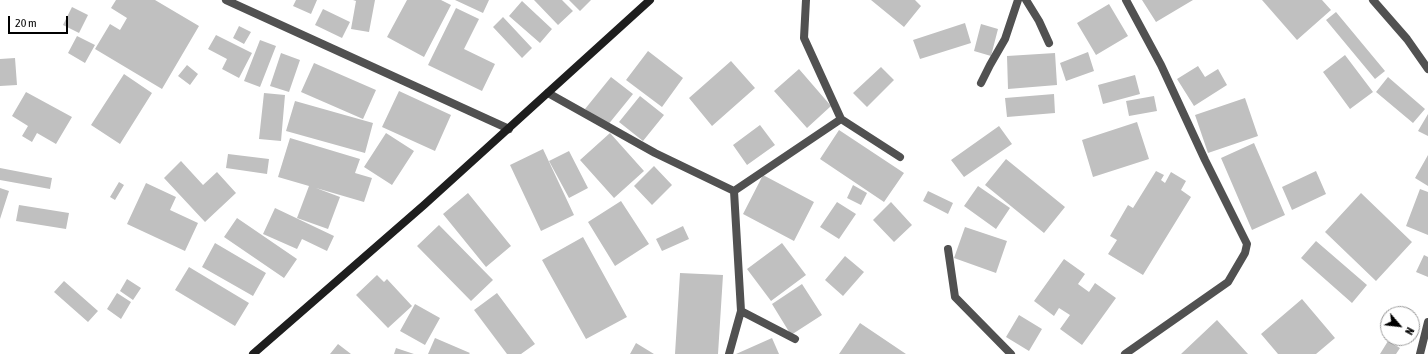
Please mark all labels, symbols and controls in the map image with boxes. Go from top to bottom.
scale bar [10,8,70,34]
text: 20 m [15,16,37,30]
north arrow [1380,306,1420,346]
text: N [1403,325,1417,337]

